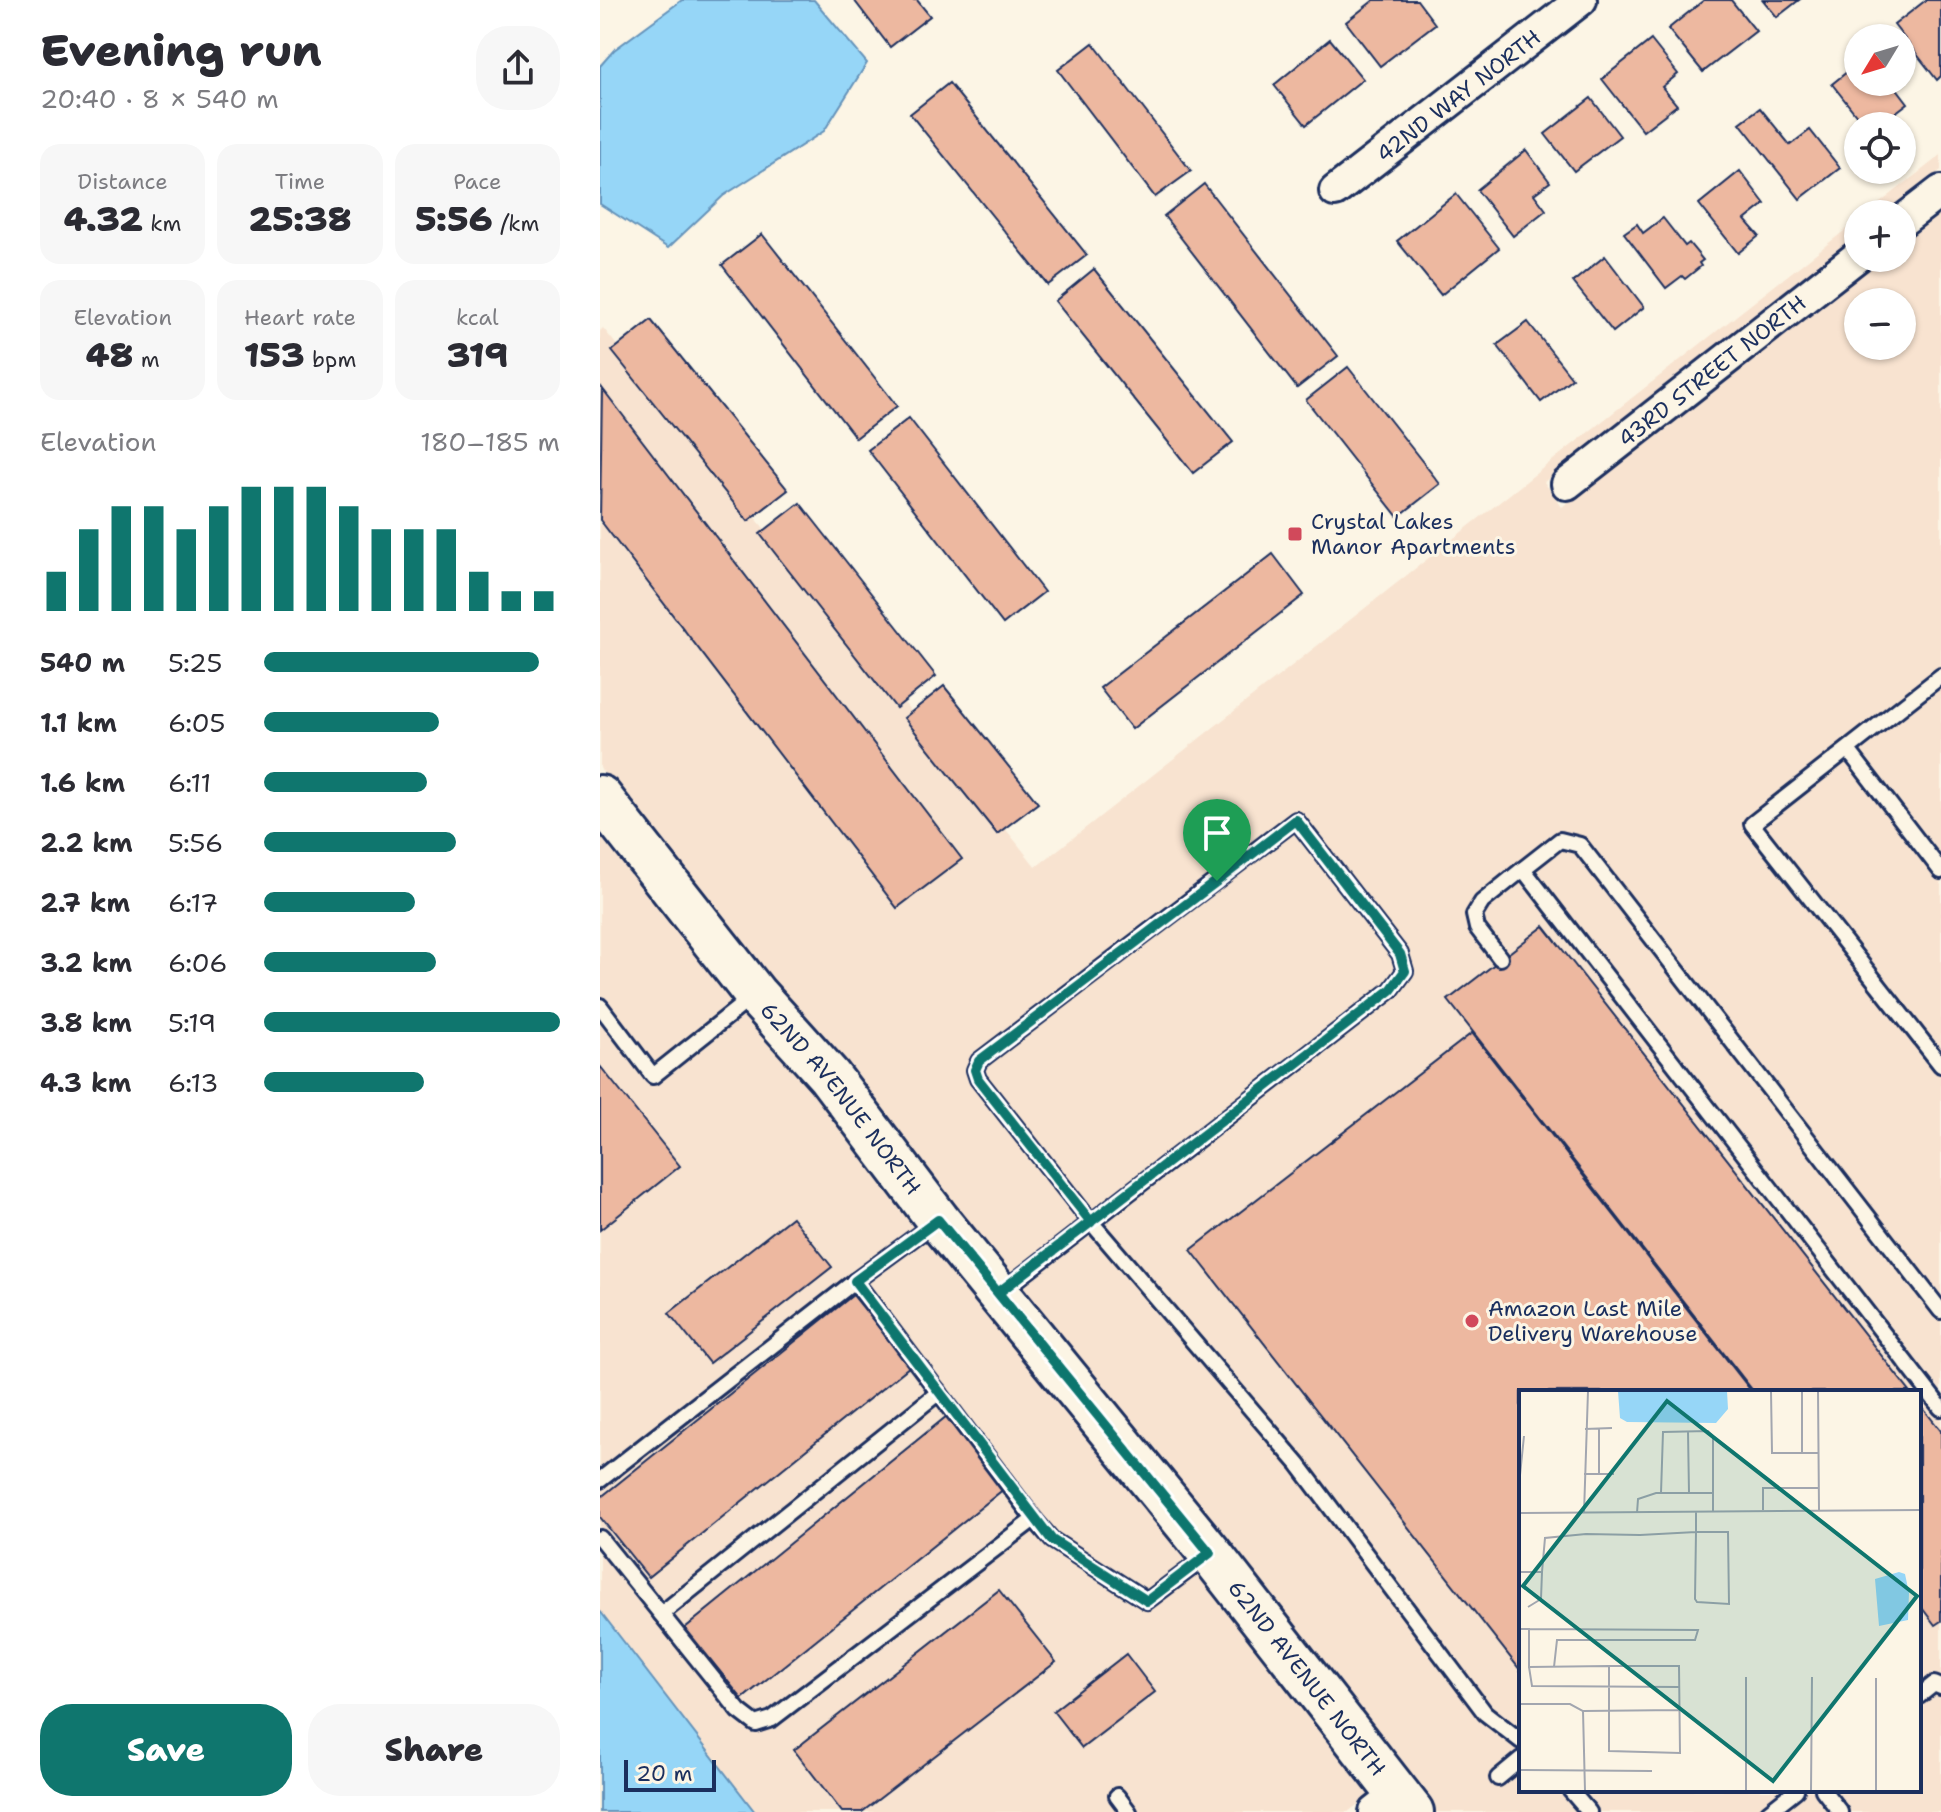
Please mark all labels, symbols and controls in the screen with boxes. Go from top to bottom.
text: Evening run [40,21,322,80]
street label: 42ND WAY NORTH [1370,23,1547,169]
north arrow [1844,24,1916,96]
map controls [1844,24,1916,360]
button: share [476,26,560,110]
text: 20:40 · 8 × 540 m [40,81,279,116]
button: locate [1844,112,1916,184]
text: Distance [78,167,168,196]
text: Time [275,167,325,196]
text: Pace [453,167,502,196]
text: 4.32 [64,196,143,242]
text: 25:38 [249,196,351,242]
text: 5:56 [415,196,493,242]
button: + [1844,200,1916,272]
text: km [143,209,181,238]
text: /km [493,209,539,238]
street label: 43RD STREET NORTH [1612,288,1812,454]
button: − [1844,288,1916,360]
text: Elevation [73,303,172,332]
text: Heart rate [244,303,356,332]
text: kcal [456,303,499,332]
text: 48 [86,332,133,378]
text: 153 [244,332,305,378]
text: 319 [446,332,508,378]
text: m [133,345,160,374]
text: bpm [305,345,356,374]
text: Elevation [40,424,156,459]
text: 180–185 m [420,424,560,459]
place label: Crystal Lakes Manor Apartments [1311,507,1516,561]
marker: Crystal Lakes Manor Apartments [1286,525,1304,543]
text: 540 m [40,645,125,680]
text: 5:25 [168,645,222,680]
text: 1.1 km [40,705,117,740]
text: 6:05 [168,705,225,740]
text: 1.6 km [40,765,125,800]
text: 6:11 [168,765,211,800]
pin [1183,799,1251,881]
icon: arrive [1195,811,1239,855]
text: 2.2 km [40,825,133,860]
text: 5:56 [168,825,223,860]
text: 2.7 km [40,885,130,920]
text: 6:17 [168,885,218,920]
text: 3.2 km [40,945,132,980]
text: 6:06 [168,945,227,980]
street label: 62ND AVENUE NORTH [754,996,928,1201]
text: 3.8 km [40,1005,132,1040]
text: 5:19 [168,1005,216,1040]
text: 4.3 km [40,1065,131,1100]
text: 6:13 [168,1065,218,1100]
place label: Amazon Last Mile Delivery Warehouse [1488,1294,1698,1348]
marker: Amazon Last Mile Delivery Warehouse [1463,1312,1481,1330]
inset map [1519,1390,1921,1792]
street label: 62ND AVENUE NORTH [1222,1574,1392,1782]
button: Save [40,1704,292,1796]
button: Share [308,1704,560,1796]
scale bar [624,1756,716,1792]
text: 20 m [636,1759,693,1788]

